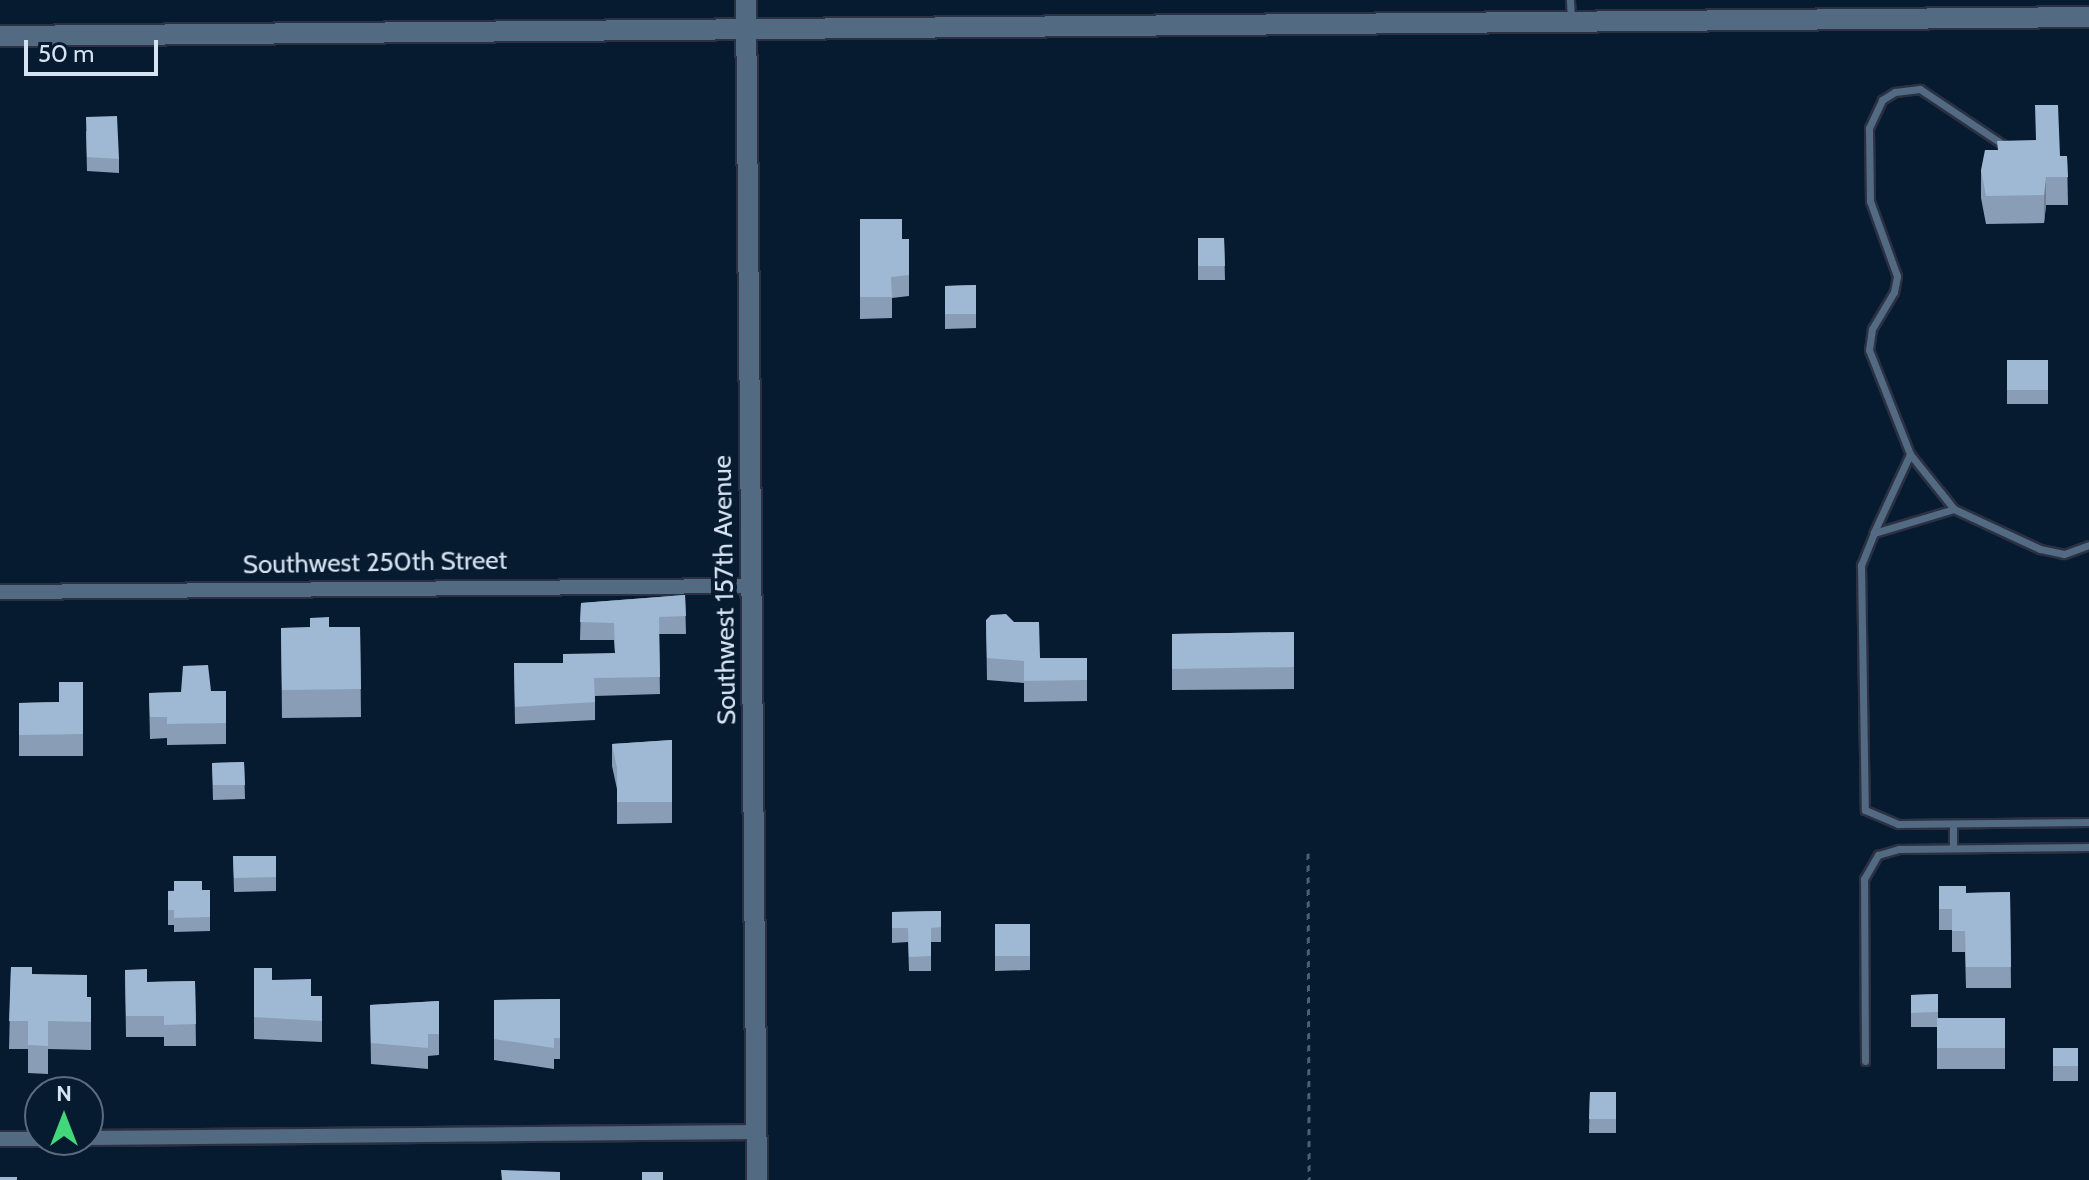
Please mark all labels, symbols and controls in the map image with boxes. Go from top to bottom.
scale bar [28,24,162,74]
text: 50 m [38,39,94,68]
street label: Southwest 157th Avenue [707,455,743,725]
street label: Southwest 250th Street [242,545,508,581]
north arrow [24,1076,104,1156]
text: N [56,1080,72,1107]

